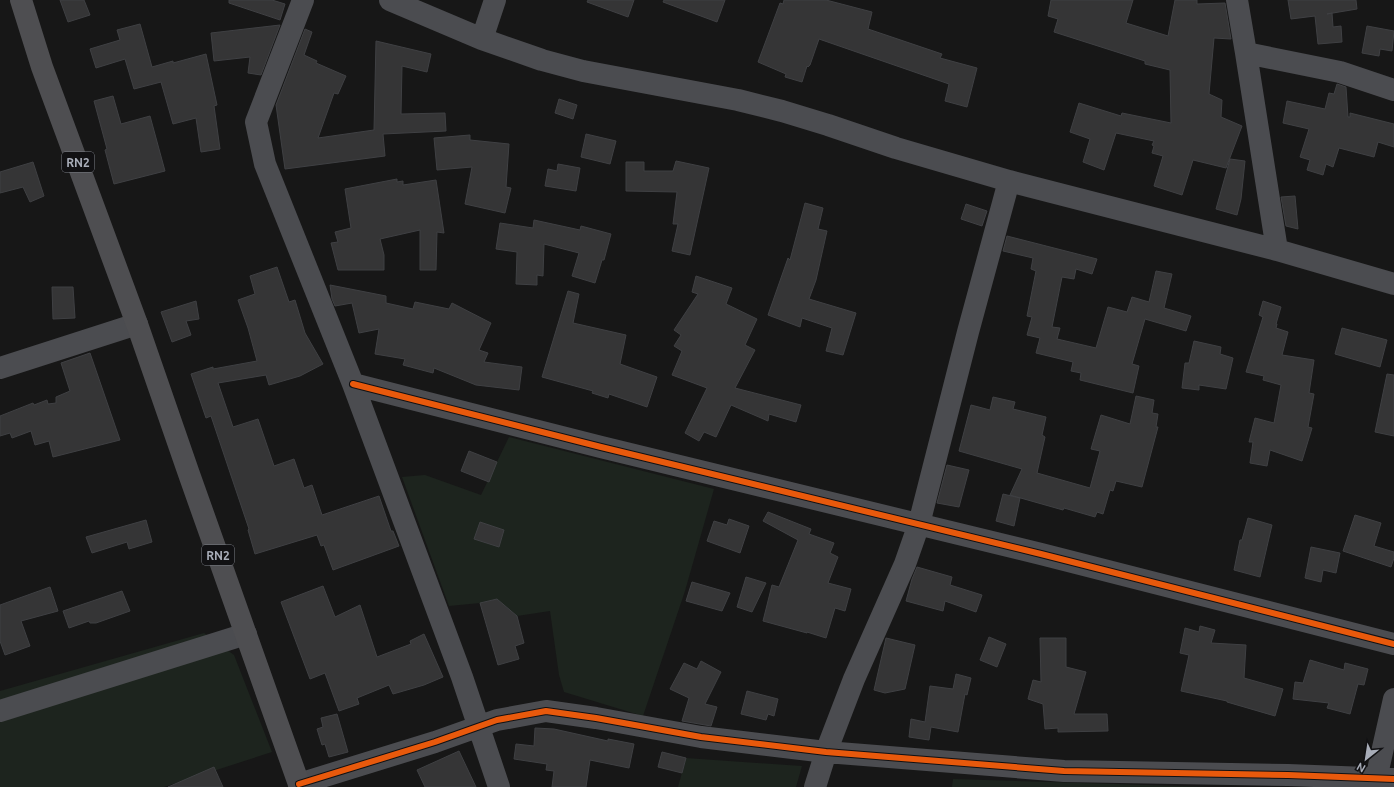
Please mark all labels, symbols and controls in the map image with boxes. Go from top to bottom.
road number: RN2 [62,152,94,172]
road number: RN2 [202,545,234,565]
north arrow [1346,739,1386,779]
text: N [1354,760,1368,775]

